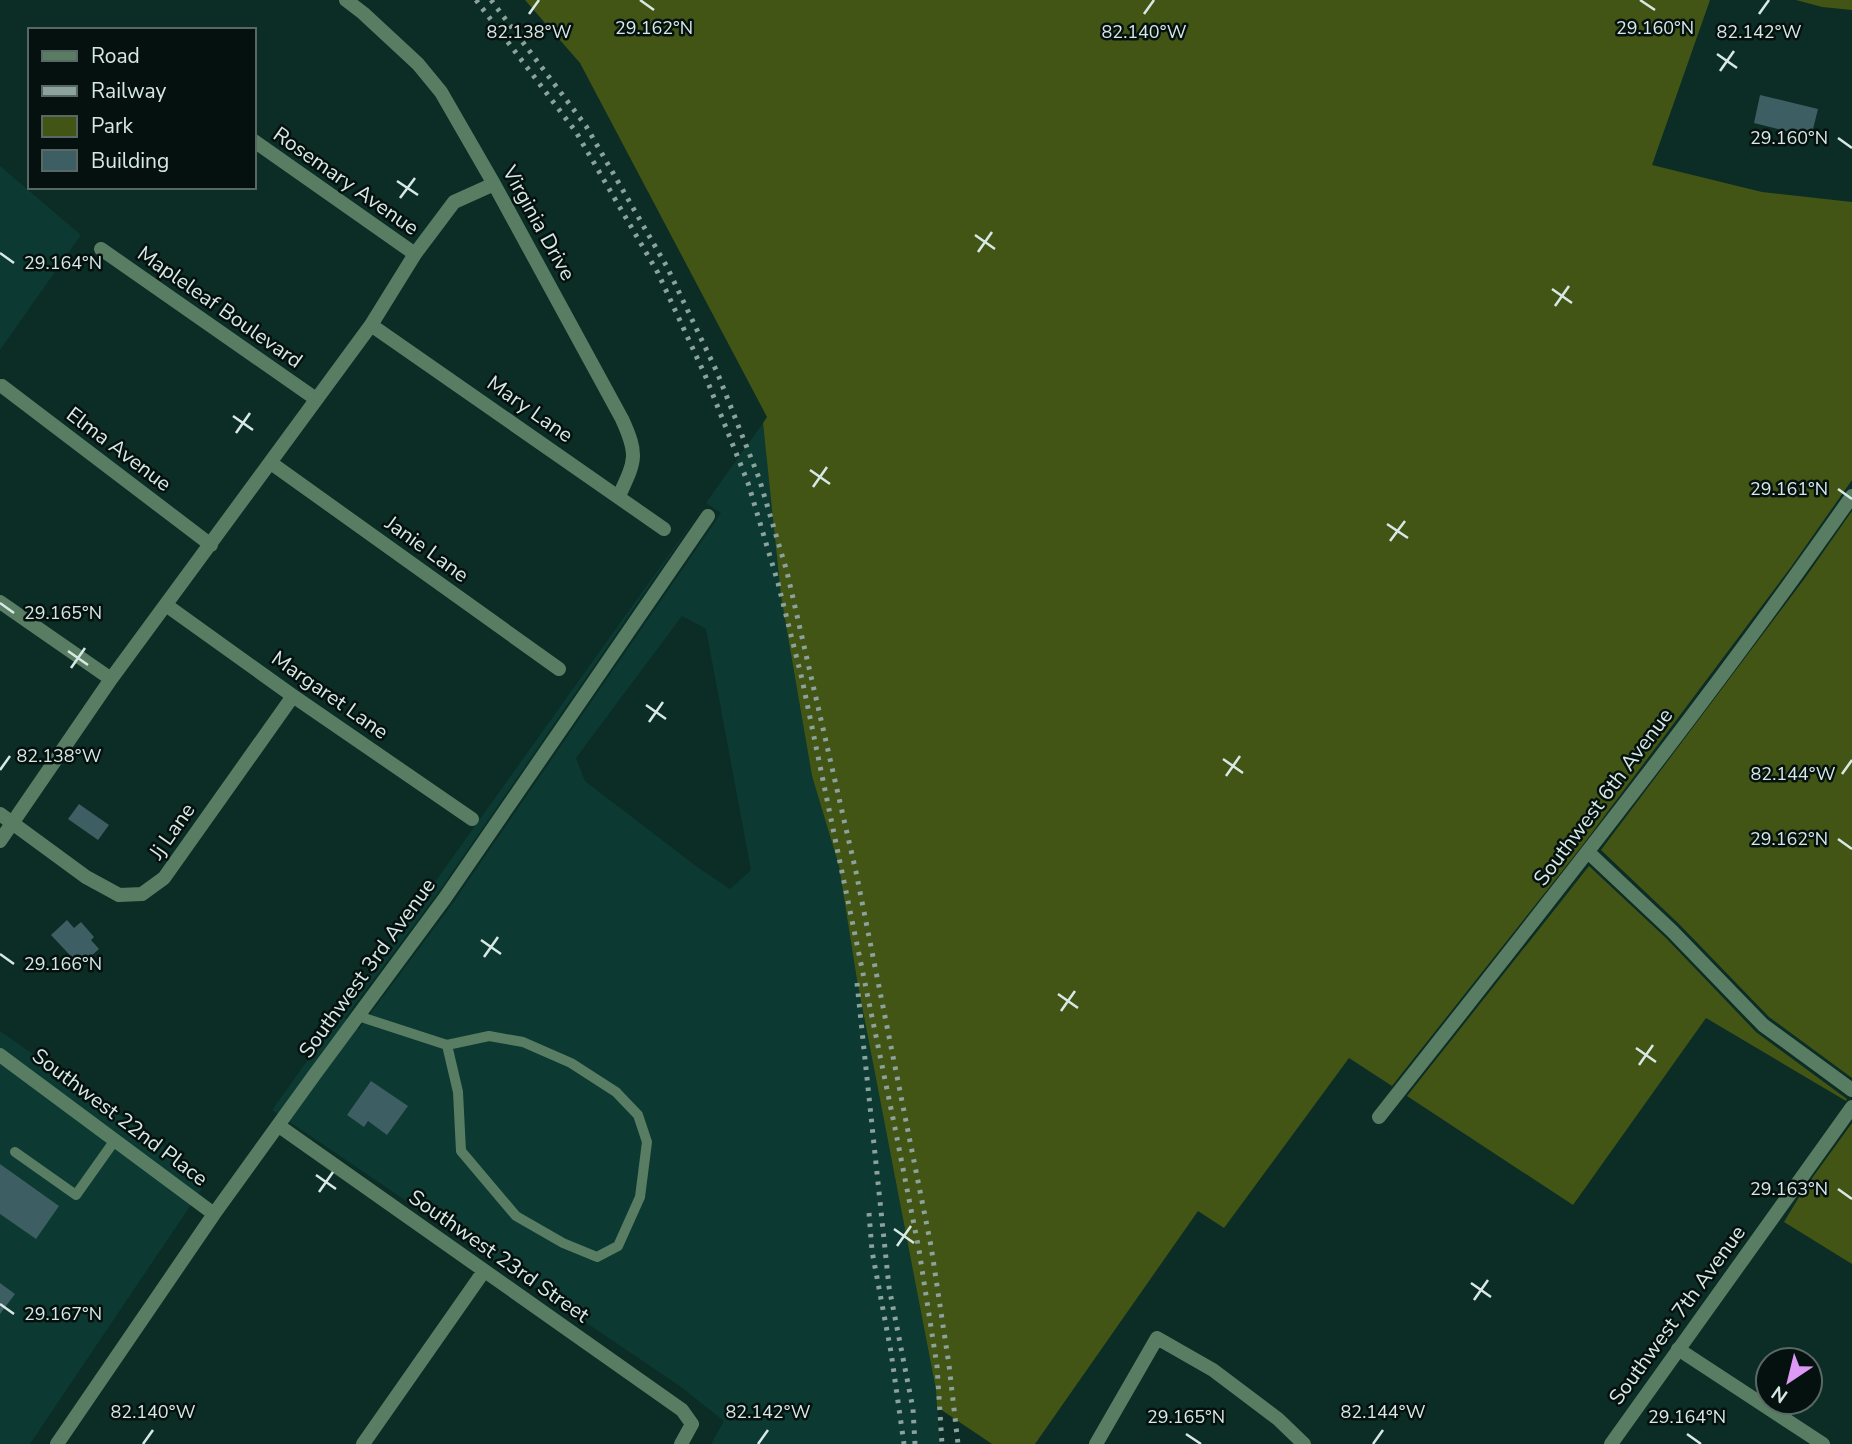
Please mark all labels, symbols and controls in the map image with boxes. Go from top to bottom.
text: 29.162°N [615,16,693,40]
text: 29.160°N [1616,16,1694,40]
text: 82.138°W [487,20,572,44]
text: 82.140°W [1102,20,1187,44]
text: 82.142°W [1717,20,1802,44]
legend [28,28,256,189]
text: Road [91,42,140,70]
text: Railway [91,77,166,105]
text: Park [91,112,133,140]
street label: Rosemary Avenue [268,120,424,242]
text: 29.160°N [1750,126,1828,150]
text: Building [91,147,169,175]
street label: Virginia Drive [495,160,582,285]
street label: Mapleleaf Boulevard [132,239,308,375]
text: 29.164°N [24,251,102,275]
street label: Mary Lane [481,369,579,449]
street label: Elma Avenue [61,400,177,498]
text: 29.161°N [1750,477,1828,501]
street label: Janie Lane [379,509,474,589]
text: 29.165°N [24,601,102,625]
street label: Margaret Lane [266,644,394,746]
street label: Southwest 6th Avenue [1527,702,1679,892]
text: 82.138°W [17,744,102,768]
text: 82.144°W [1751,762,1836,786]
street label: Jj Lane [142,797,201,866]
text: 29.162°N [1750,827,1828,851]
street label: Southwest 3rd Avenue [292,872,442,1064]
text: 29.166°N [24,952,102,976]
street label: Southwest 22nd Place [26,1042,214,1192]
text: 29.163°N [1750,1177,1828,1201]
street label: Southwest 23rd Street [403,1183,595,1329]
street label: Southwest 7th Avenue [1602,1220,1752,1410]
text: 29.167°N [24,1302,102,1326]
north arrow [1754,1346,1824,1416]
text: N [1767,1379,1793,1409]
text: 82.140°W [111,1400,196,1424]
text: 82.142°W [726,1400,811,1424]
text: 82.144°W [1341,1400,1426,1424]
text: 29.165°N [1147,1405,1225,1429]
text: 29.164°N [1648,1405,1726,1429]

